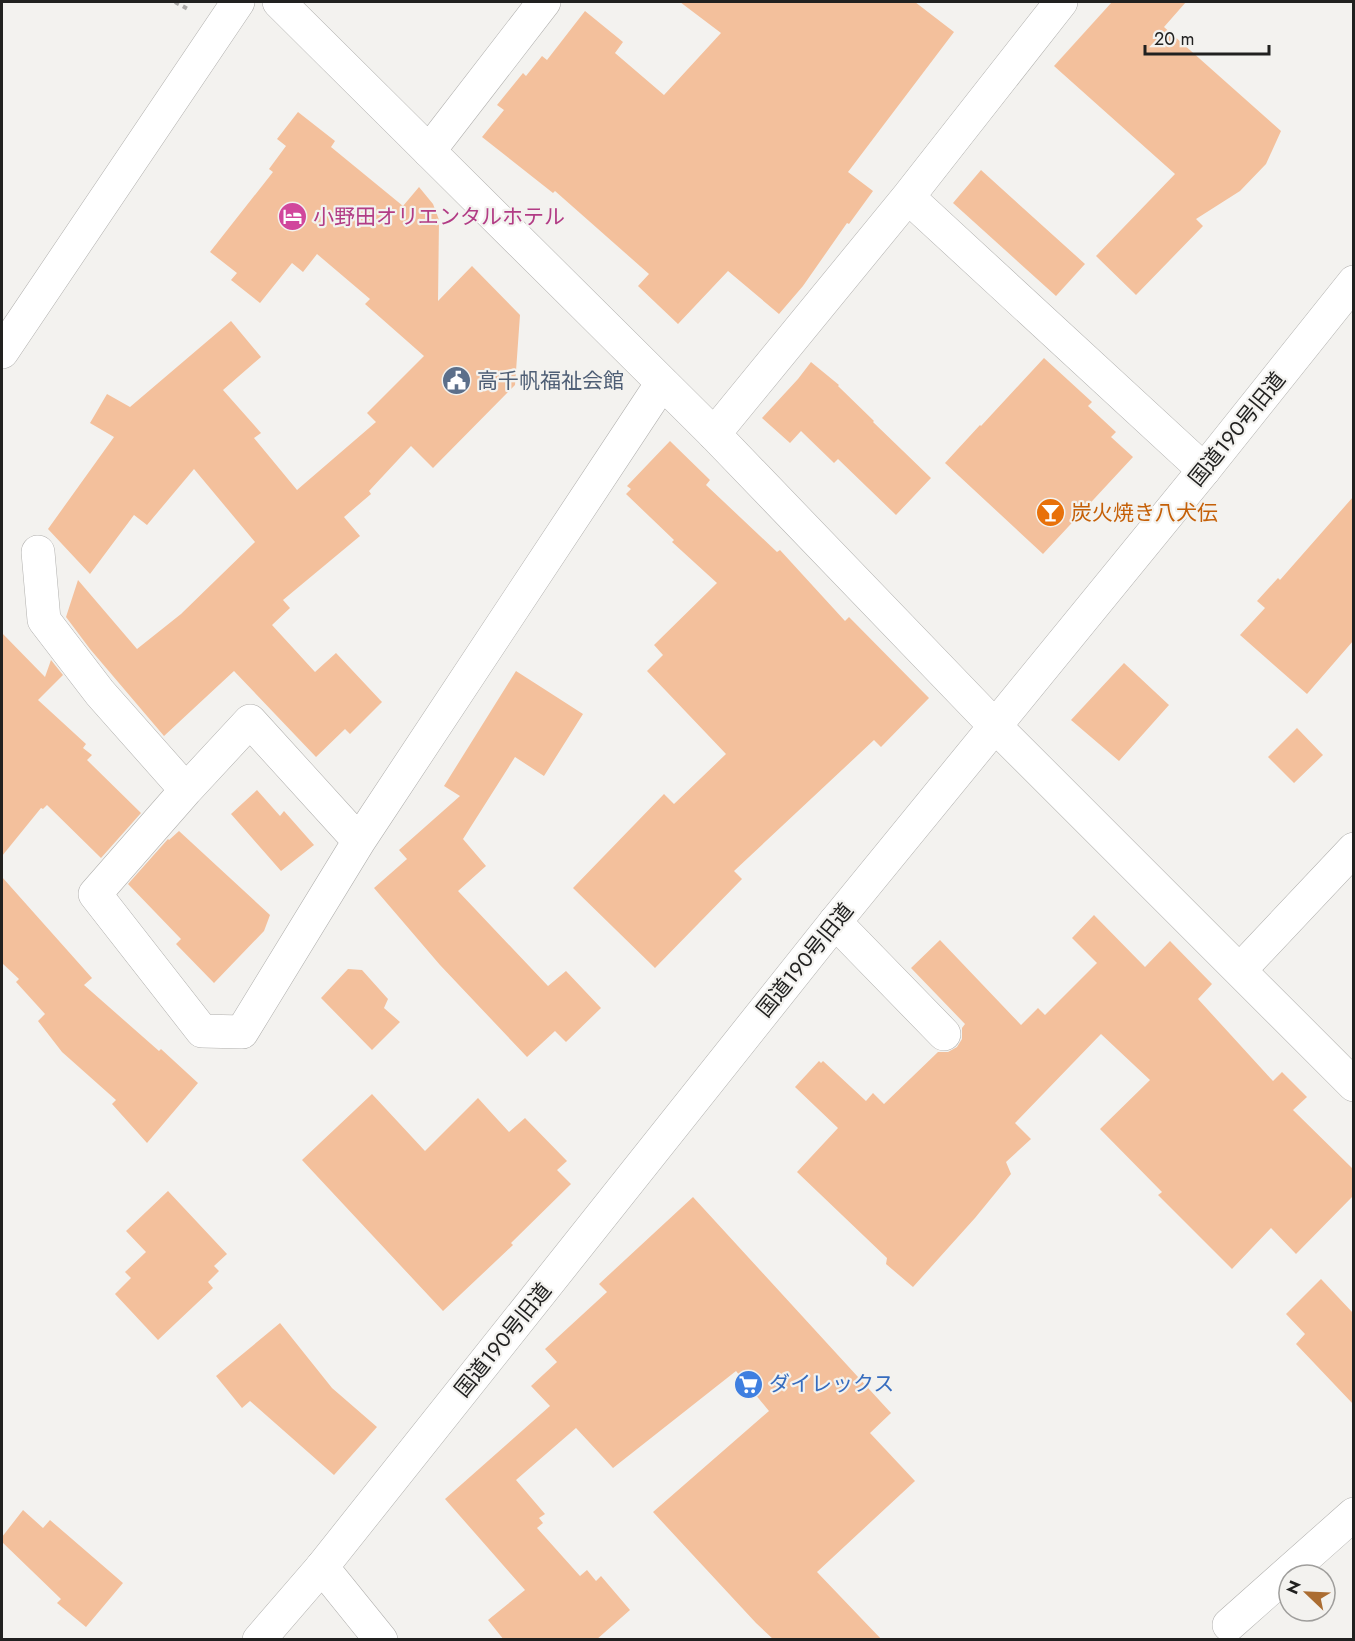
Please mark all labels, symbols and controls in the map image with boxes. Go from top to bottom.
scale bar [1145,18,1270,56]
text: 20 m [1154,26,1194,52]
hotel icon: 小野田オリエンタルホテル [276,201,308,233]
place label: 小野田オリエンタルホテル [313,202,565,232]
public building icon: 高千帆福祉会館 [440,365,472,397]
street label: 国道190号旧道 [1182,365,1292,493]
place label: 高千帆福祉会館 [477,366,624,396]
bar icon: 炭火焼き八犬伝 [1034,497,1066,529]
place label: 炭火焼き八犬伝 [1071,498,1218,528]
street label: 国道190号旧道 [750,896,860,1024]
street label: 国道190号旧道 [448,1276,558,1404]
supermarket icon: ダイレックス [732,1368,764,1400]
place label: ダイレックス [769,1369,894,1399]
north arrow [1277,1563,1337,1623]
text: N [1281,1577,1307,1598]

